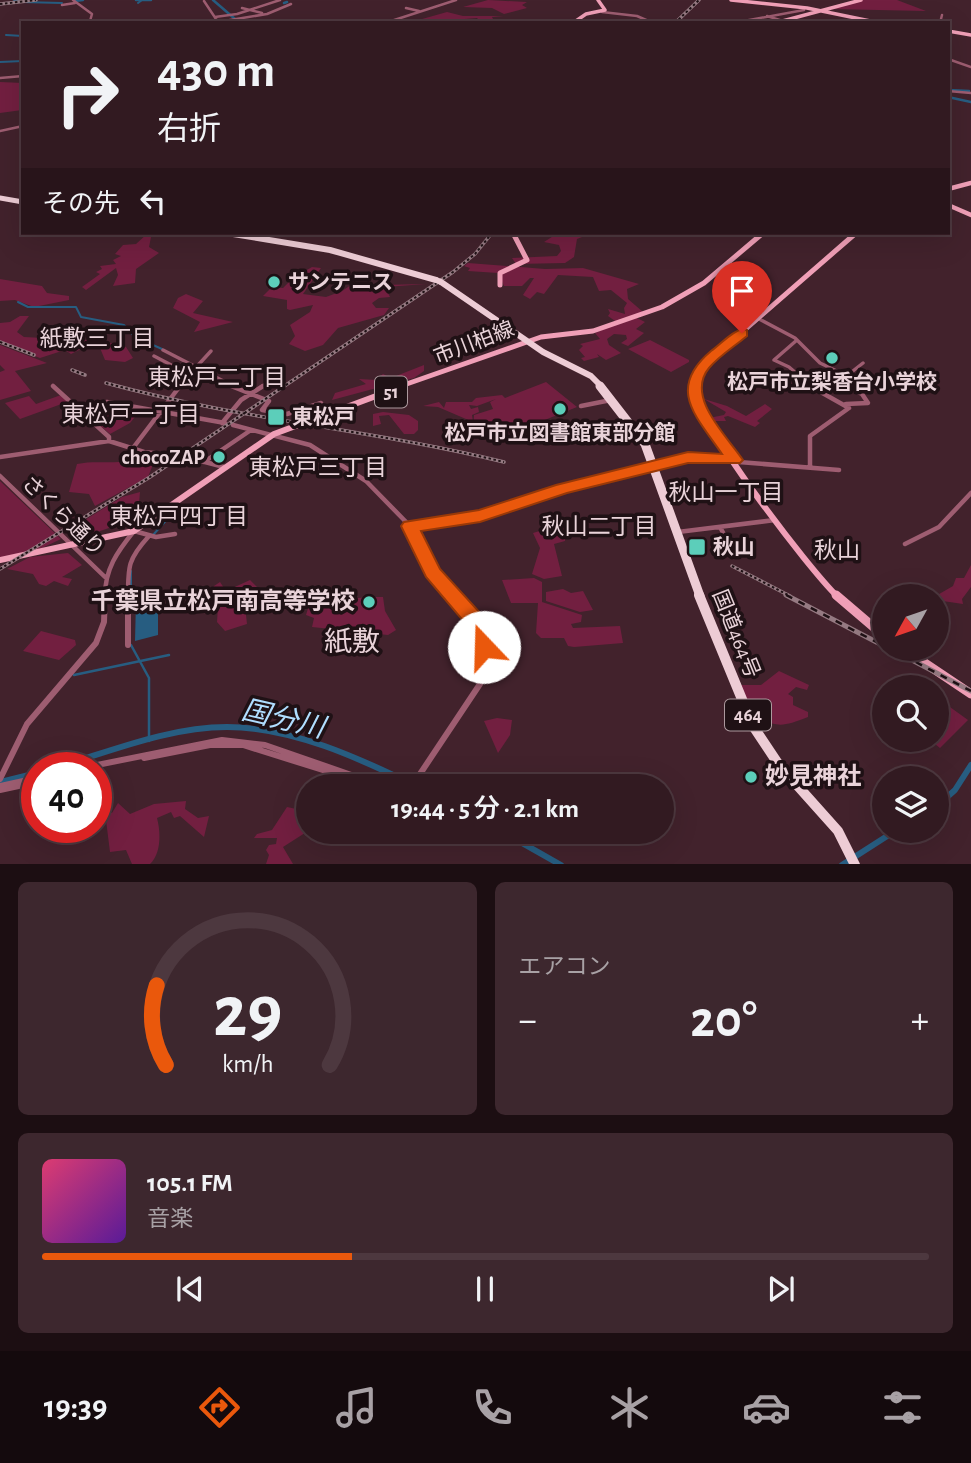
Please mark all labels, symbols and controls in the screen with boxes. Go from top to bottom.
text: 430 m [157,47,275,96]
icon: right [42,49,133,140]
text: 右折 [157,113,221,145]
icon: left [134,182,172,220]
text: その先 [42,191,120,217]
pin [712,261,772,333]
place label: サンテニス [288,272,393,293]
icon: arrive [723,272,761,310]
marker: サンテニス [266,274,282,290]
street label: 市川柏線 [431,317,517,368]
district label: 紙敷三丁目 [40,326,155,351]
marker: 松戸市立梨香台小学校 [824,350,840,366]
district label: 東松戸二丁目 [148,365,286,390]
place label: 松戸市立梨香台小学校 [727,371,937,393]
road number: 51 [375,376,407,408]
marker: 松戸市立図書館東部分館 [552,401,568,417]
district label: 東松戸一丁目 [62,402,200,427]
place label: 東松戸 [292,406,355,428]
marker: 東松戸 [266,407,286,427]
place label: 松戸市立図書館東部分館 [445,422,676,444]
place label: chocoZAP [121,447,205,468]
marker: chocoZAP [211,449,227,465]
district label: 東松戸三丁目 [249,455,387,480]
street label: さくら通り [18,471,109,560]
district label: 秋山一丁目 [669,480,784,505]
district label: 東松戸四丁目 [110,504,248,529]
district label: 秋山二丁目 [542,514,657,539]
place label: 秋山 [713,536,755,558]
marker: 秋山 [687,537,707,557]
district label: 秋山 [814,538,860,563]
north arrow [872,584,948,662]
map controls [872,584,949,843]
street label: 国道464号 [709,587,764,681]
place label: 千葉県立松戸南高等学校 [91,588,355,614]
marker: 千葉県立松戸南高等学校 [361,594,377,610]
position arrow [447,610,521,684]
district label: 紙敷 [324,627,380,657]
button: search [872,675,949,752]
water label: 国分川 [239,695,330,744]
road number: 464 [725,700,771,730]
speed limit sign: 40 [21,752,112,843]
place label: 妙見神社 [765,763,861,789]
button: layers [872,766,949,843]
marker: 妙見神社 [743,769,759,785]
text: 19:44 · 5 分 · 2.1 km [391,796,579,822]
text: エアコン [519,956,611,979]
text: 29 [213,977,282,1050]
text: 20° [690,994,757,1046]
text: − [519,1002,537,1040]
text: + [911,1002,929,1040]
text: km/h [221,1051,273,1076]
text: 105.1 FM [147,1170,233,1196]
text: 音楽 [147,1208,193,1231]
icon: previous [171,1270,209,1308]
icon: pause [466,1270,504,1308]
icon: next [762,1270,800,1308]
icon: directions [195,1383,244,1432]
icon: music [332,1383,381,1432]
icon: phone [468,1383,517,1432]
icon: climate [605,1383,654,1432]
icon: car [742,1383,791,1432]
icon: filters [878,1383,927,1432]
text: 19:39 [44,1391,107,1423]

